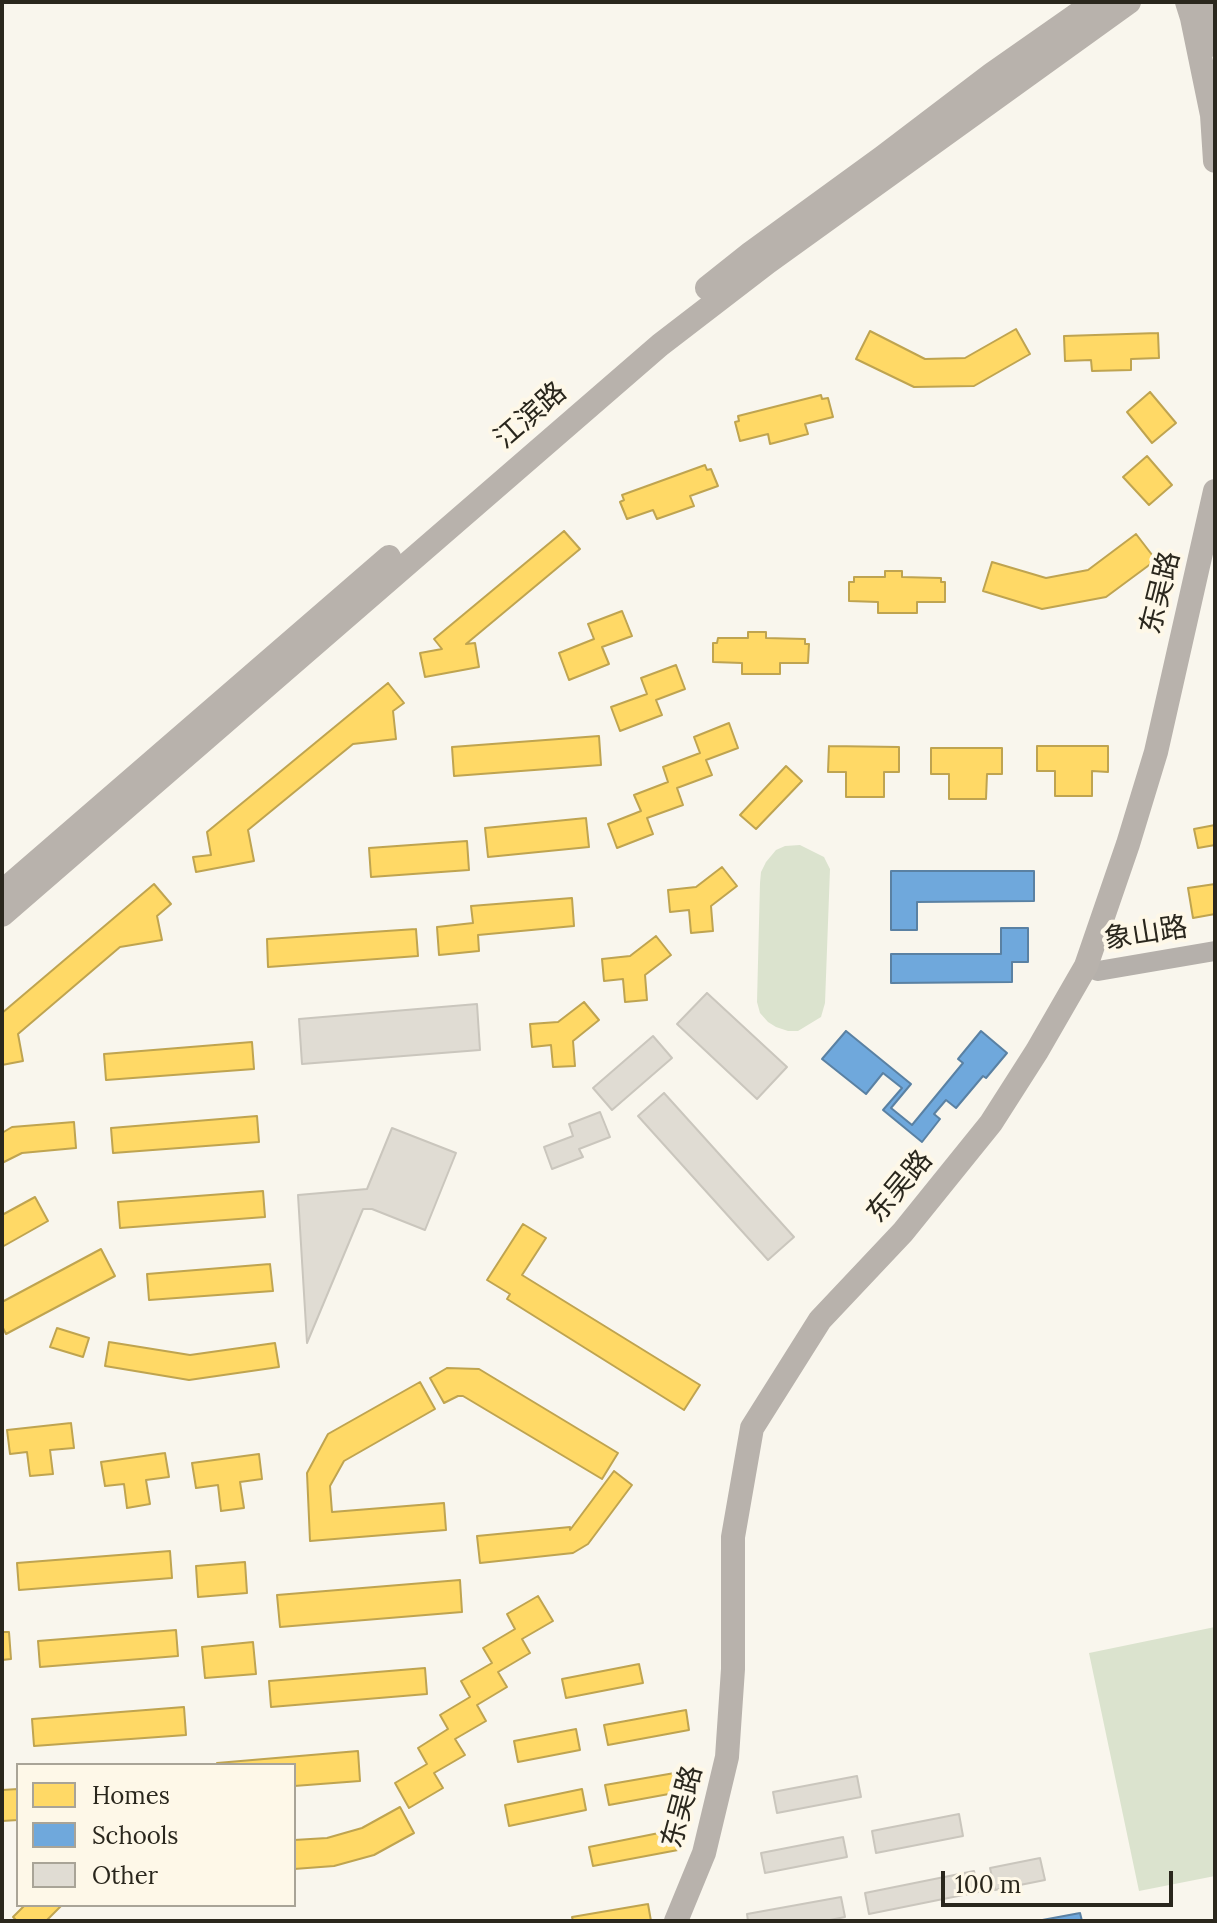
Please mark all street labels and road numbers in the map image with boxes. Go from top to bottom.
street label: 江滨路 [488,376,574,456]
street label: 东吴路 [1135,548,1187,638]
street label: 象山路 [1102,911,1190,957]
street label: 东吴路 [860,1144,940,1230]
street label: 东吴路 [656,1762,710,1852]

